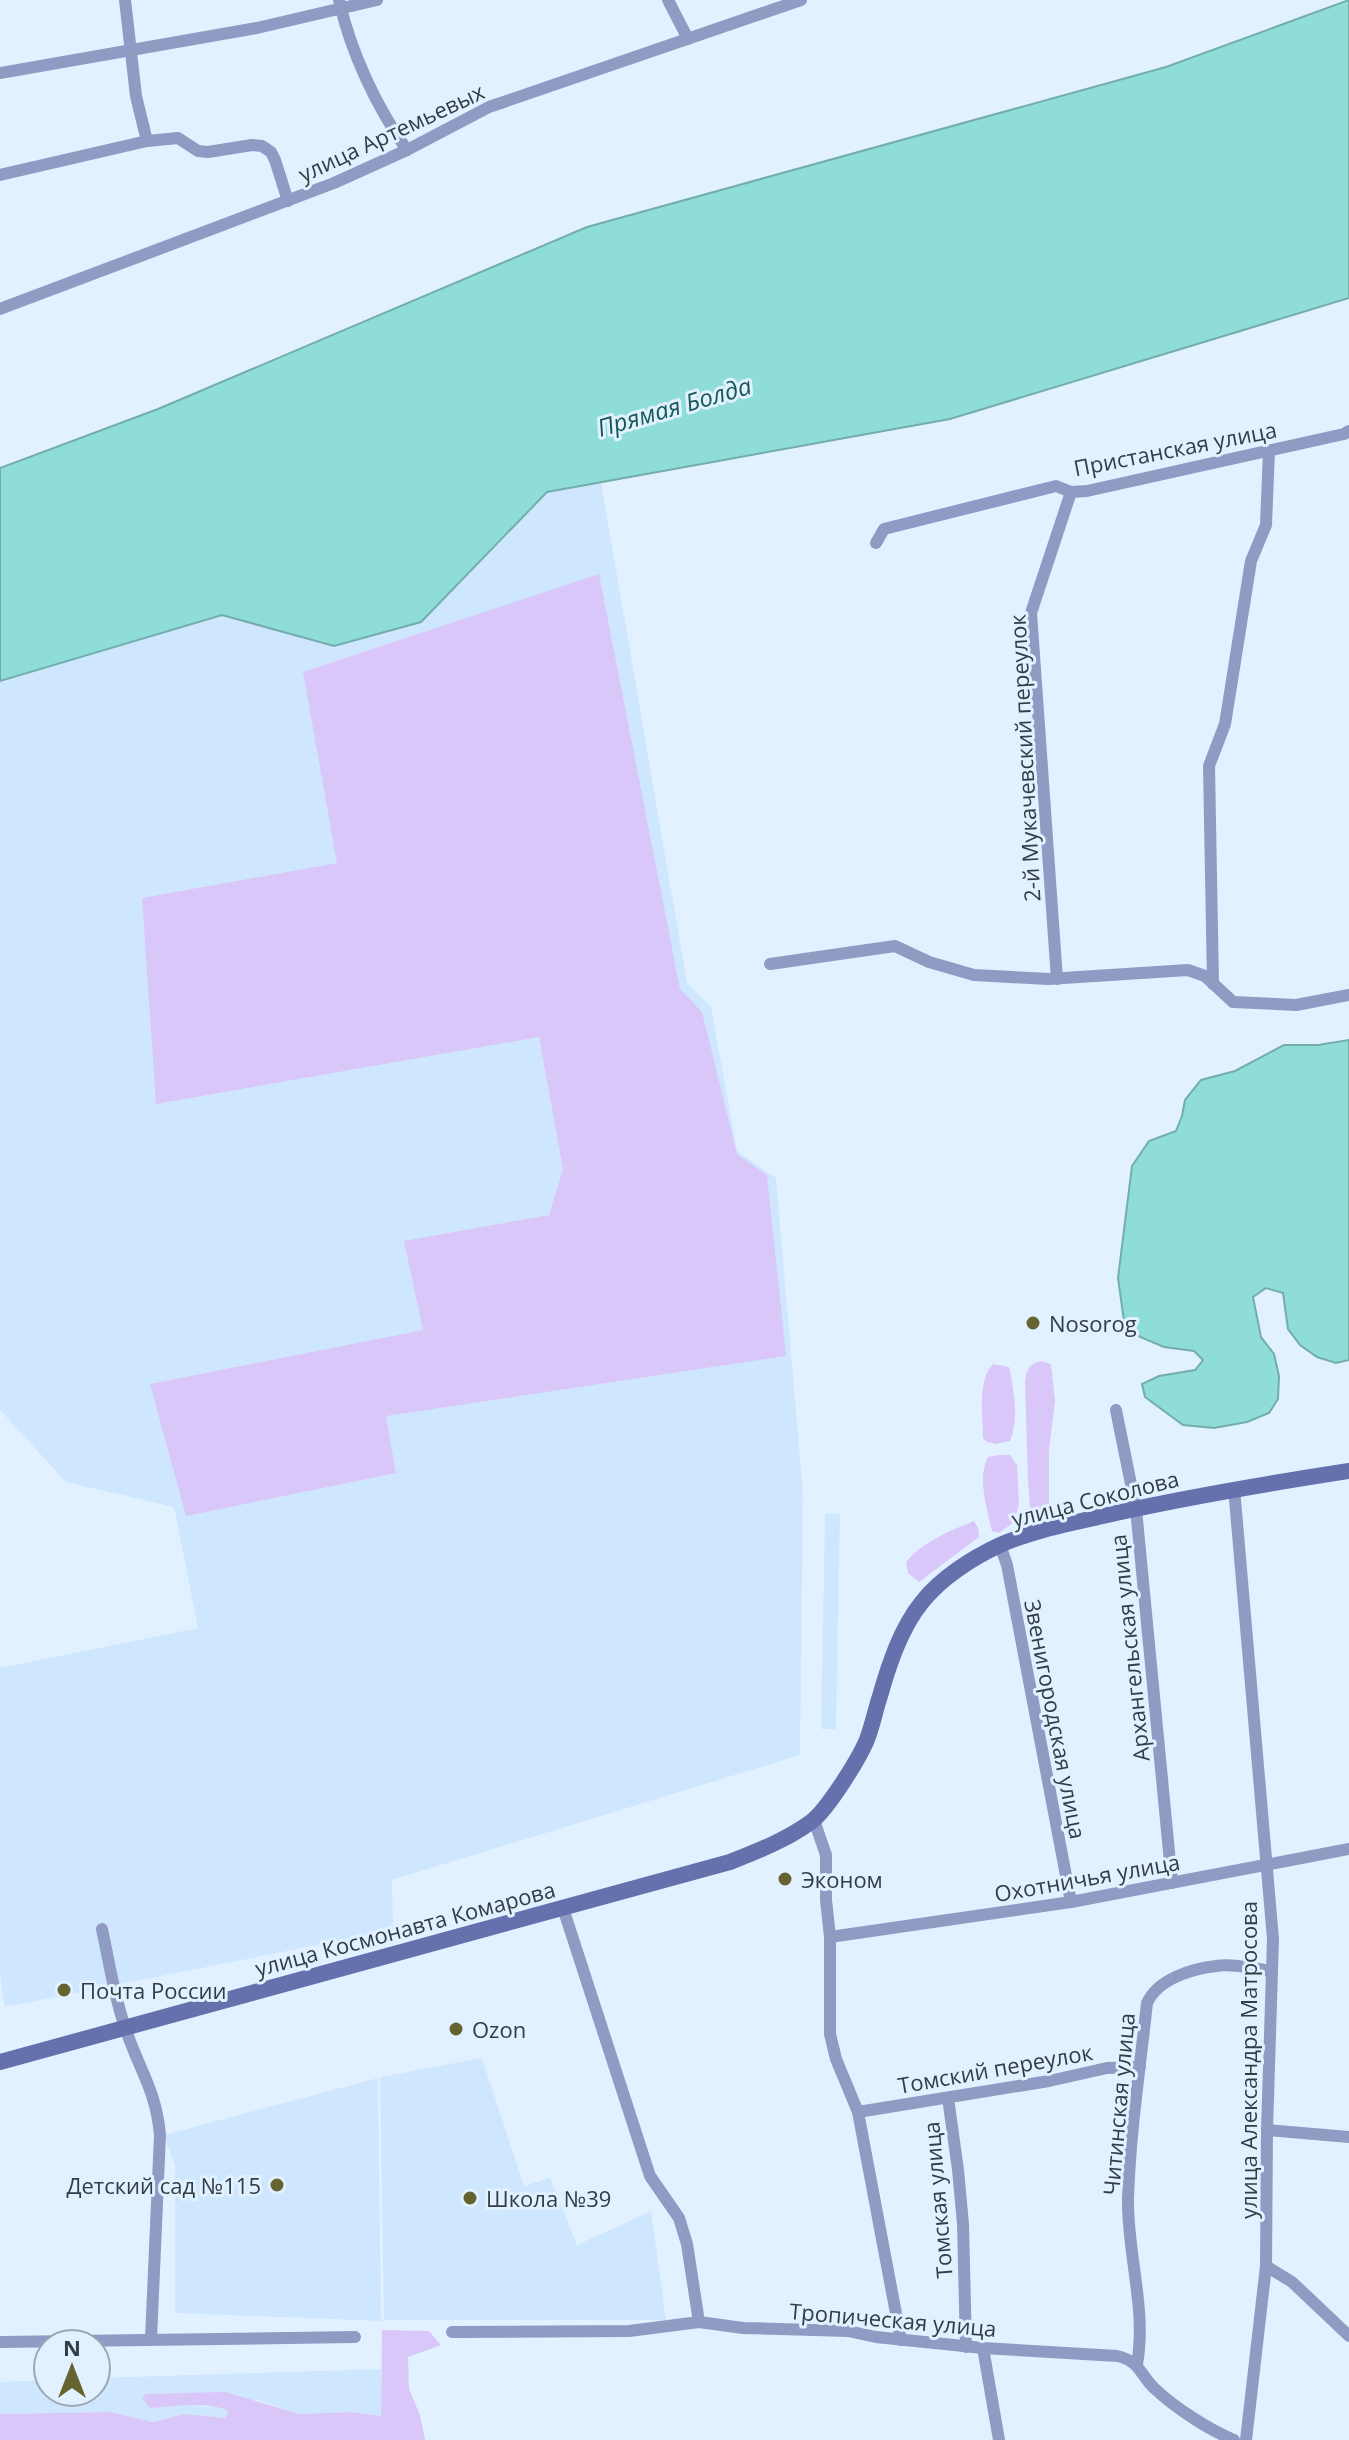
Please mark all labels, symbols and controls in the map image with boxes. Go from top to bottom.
street label: улица Артемьевых [293,76,489,188]
water label: Прямая Болда [593,368,755,444]
street label: Пристанская улица [1071,414,1279,482]
street label: 2-й Мукачевский переулок [1001,613,1047,902]
place label: Nosorog [1049,1308,1137,1338]
marker: Nosorog [1024,1314,1042,1332]
street label: улица Соколова [1008,1463,1182,1533]
street label: Архангельская улица [1102,1533,1156,1763]
street label: Звенигородская улица [1018,1597,1094,1841]
street label: Охотничья улица [992,1846,1182,1908]
place label: Эконом [801,1864,883,1894]
marker: Эконом [776,1870,794,1888]
street label: улица Космонавта Комарова [252,1873,558,1983]
street label: улица Александра Матросова [1233,1901,1263,2219]
place label: Почта России [80,1975,226,2005]
marker: Почта России [55,1981,73,1999]
street label: Читинская улица [1095,2011,1141,2197]
place label: Ozon [472,2014,526,2044]
marker: Ozon [447,2020,465,2038]
street label: Томский переулок [895,2036,1095,2100]
street label: Томская улица [915,2120,959,2280]
place label: Детский сад №115 [66,2170,261,2200]
marker: Детский сад №115 [268,2176,286,2194]
place label: Школа №39 [486,2183,611,2213]
marker: Школа №39 [461,2189,479,2207]
street label: Тропическая улица [788,2295,998,2343]
north arrow [32,2328,112,2408]
text: N [63,2332,81,2362]

